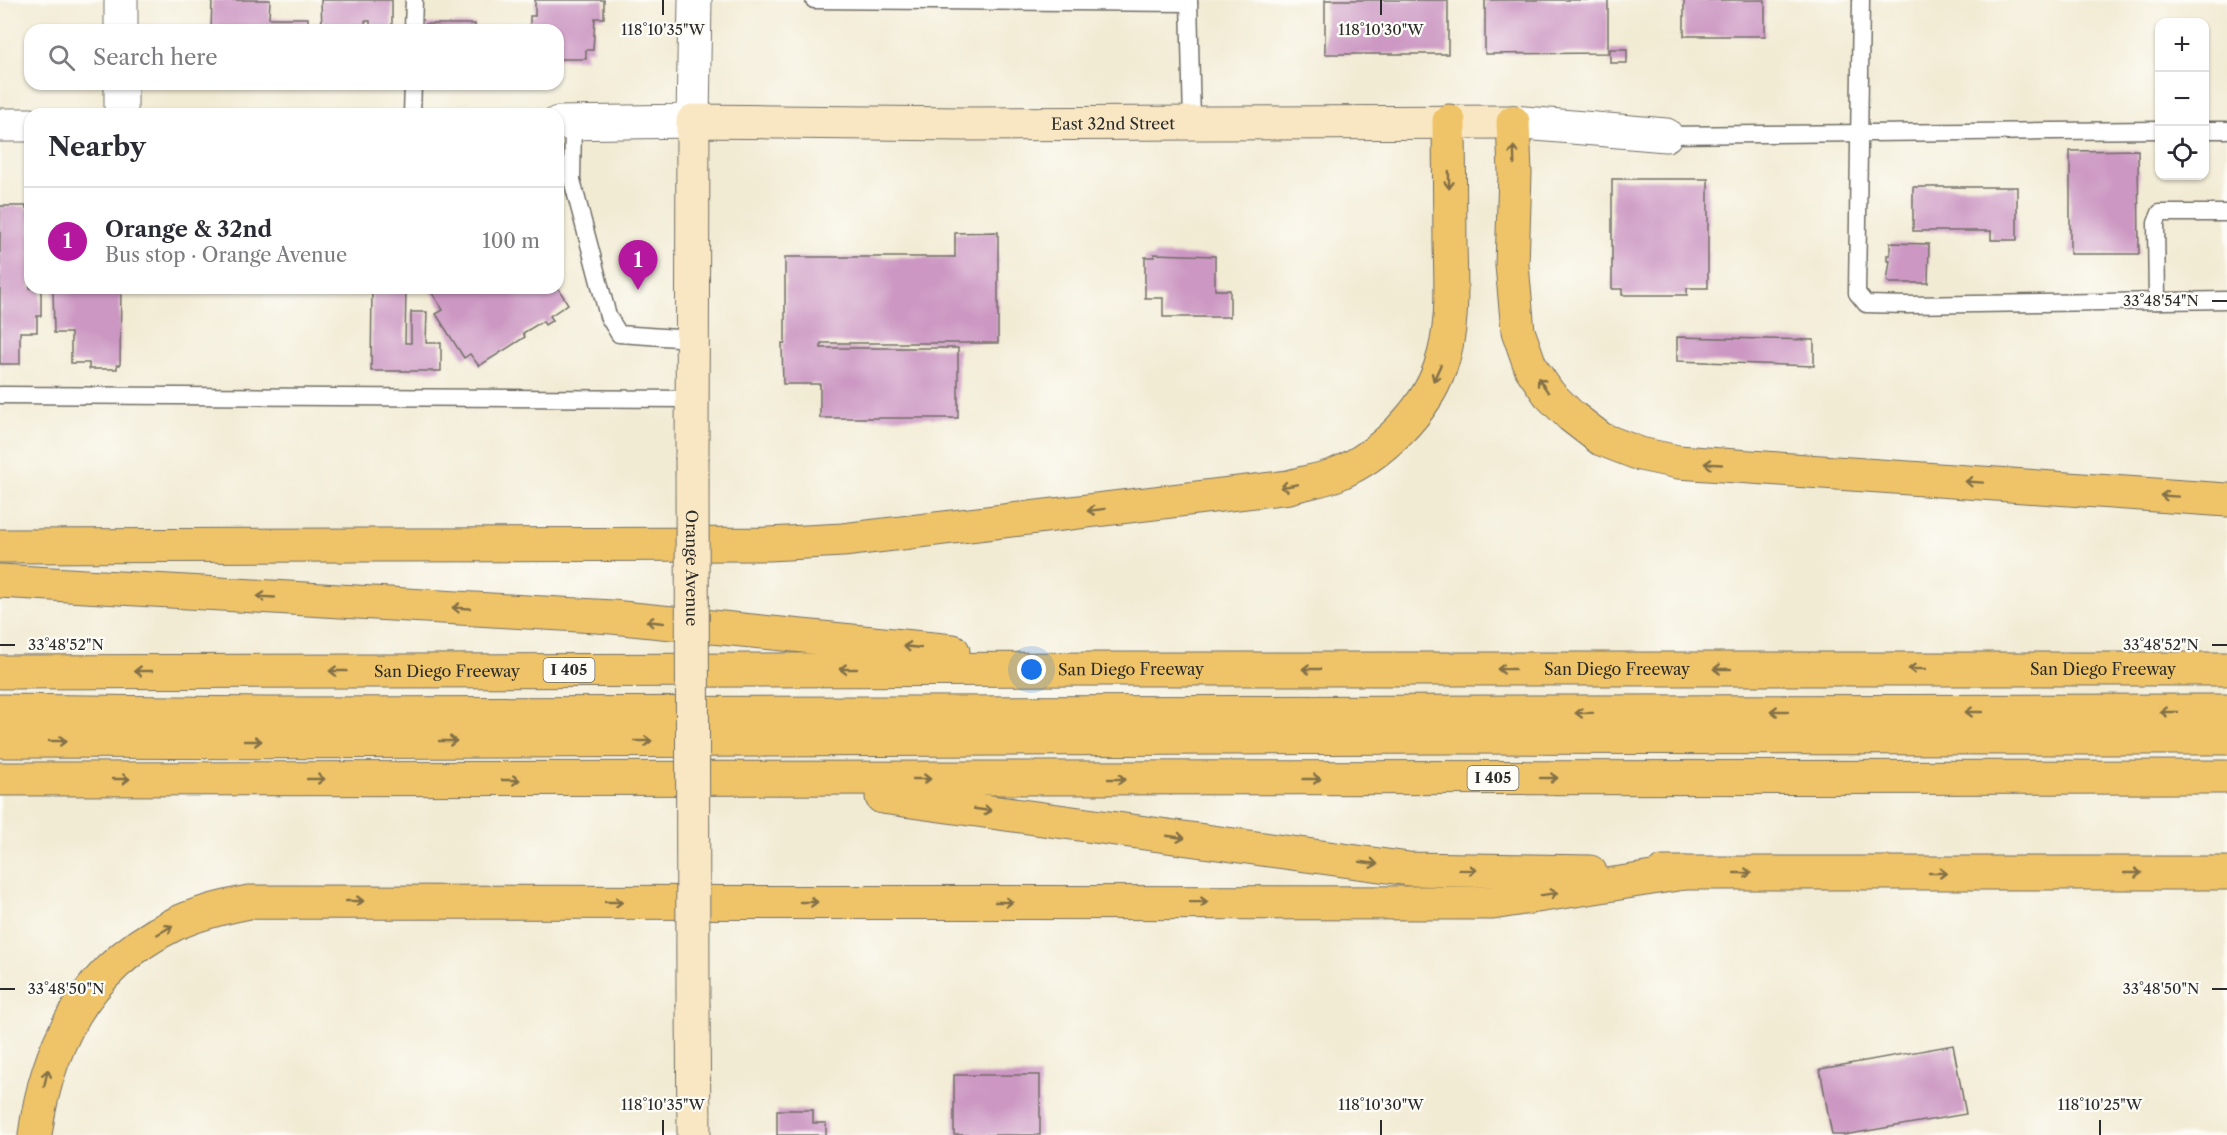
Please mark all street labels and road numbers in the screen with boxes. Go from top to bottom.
street label: East 32nd Street [1051,113,1175,134]
street label: Orange Avenue [682,510,702,626]
road number: I 405 [544,658,594,682]
street label: San Diego Freeway [1058,659,1205,679]
street label: San Diego Freeway [1544,659,1691,679]
street label: San Diego Freeway [2030,659,2177,679]
street label: San Diego Freeway [374,661,521,681]
road number: I 405 [1468,766,1518,790]

